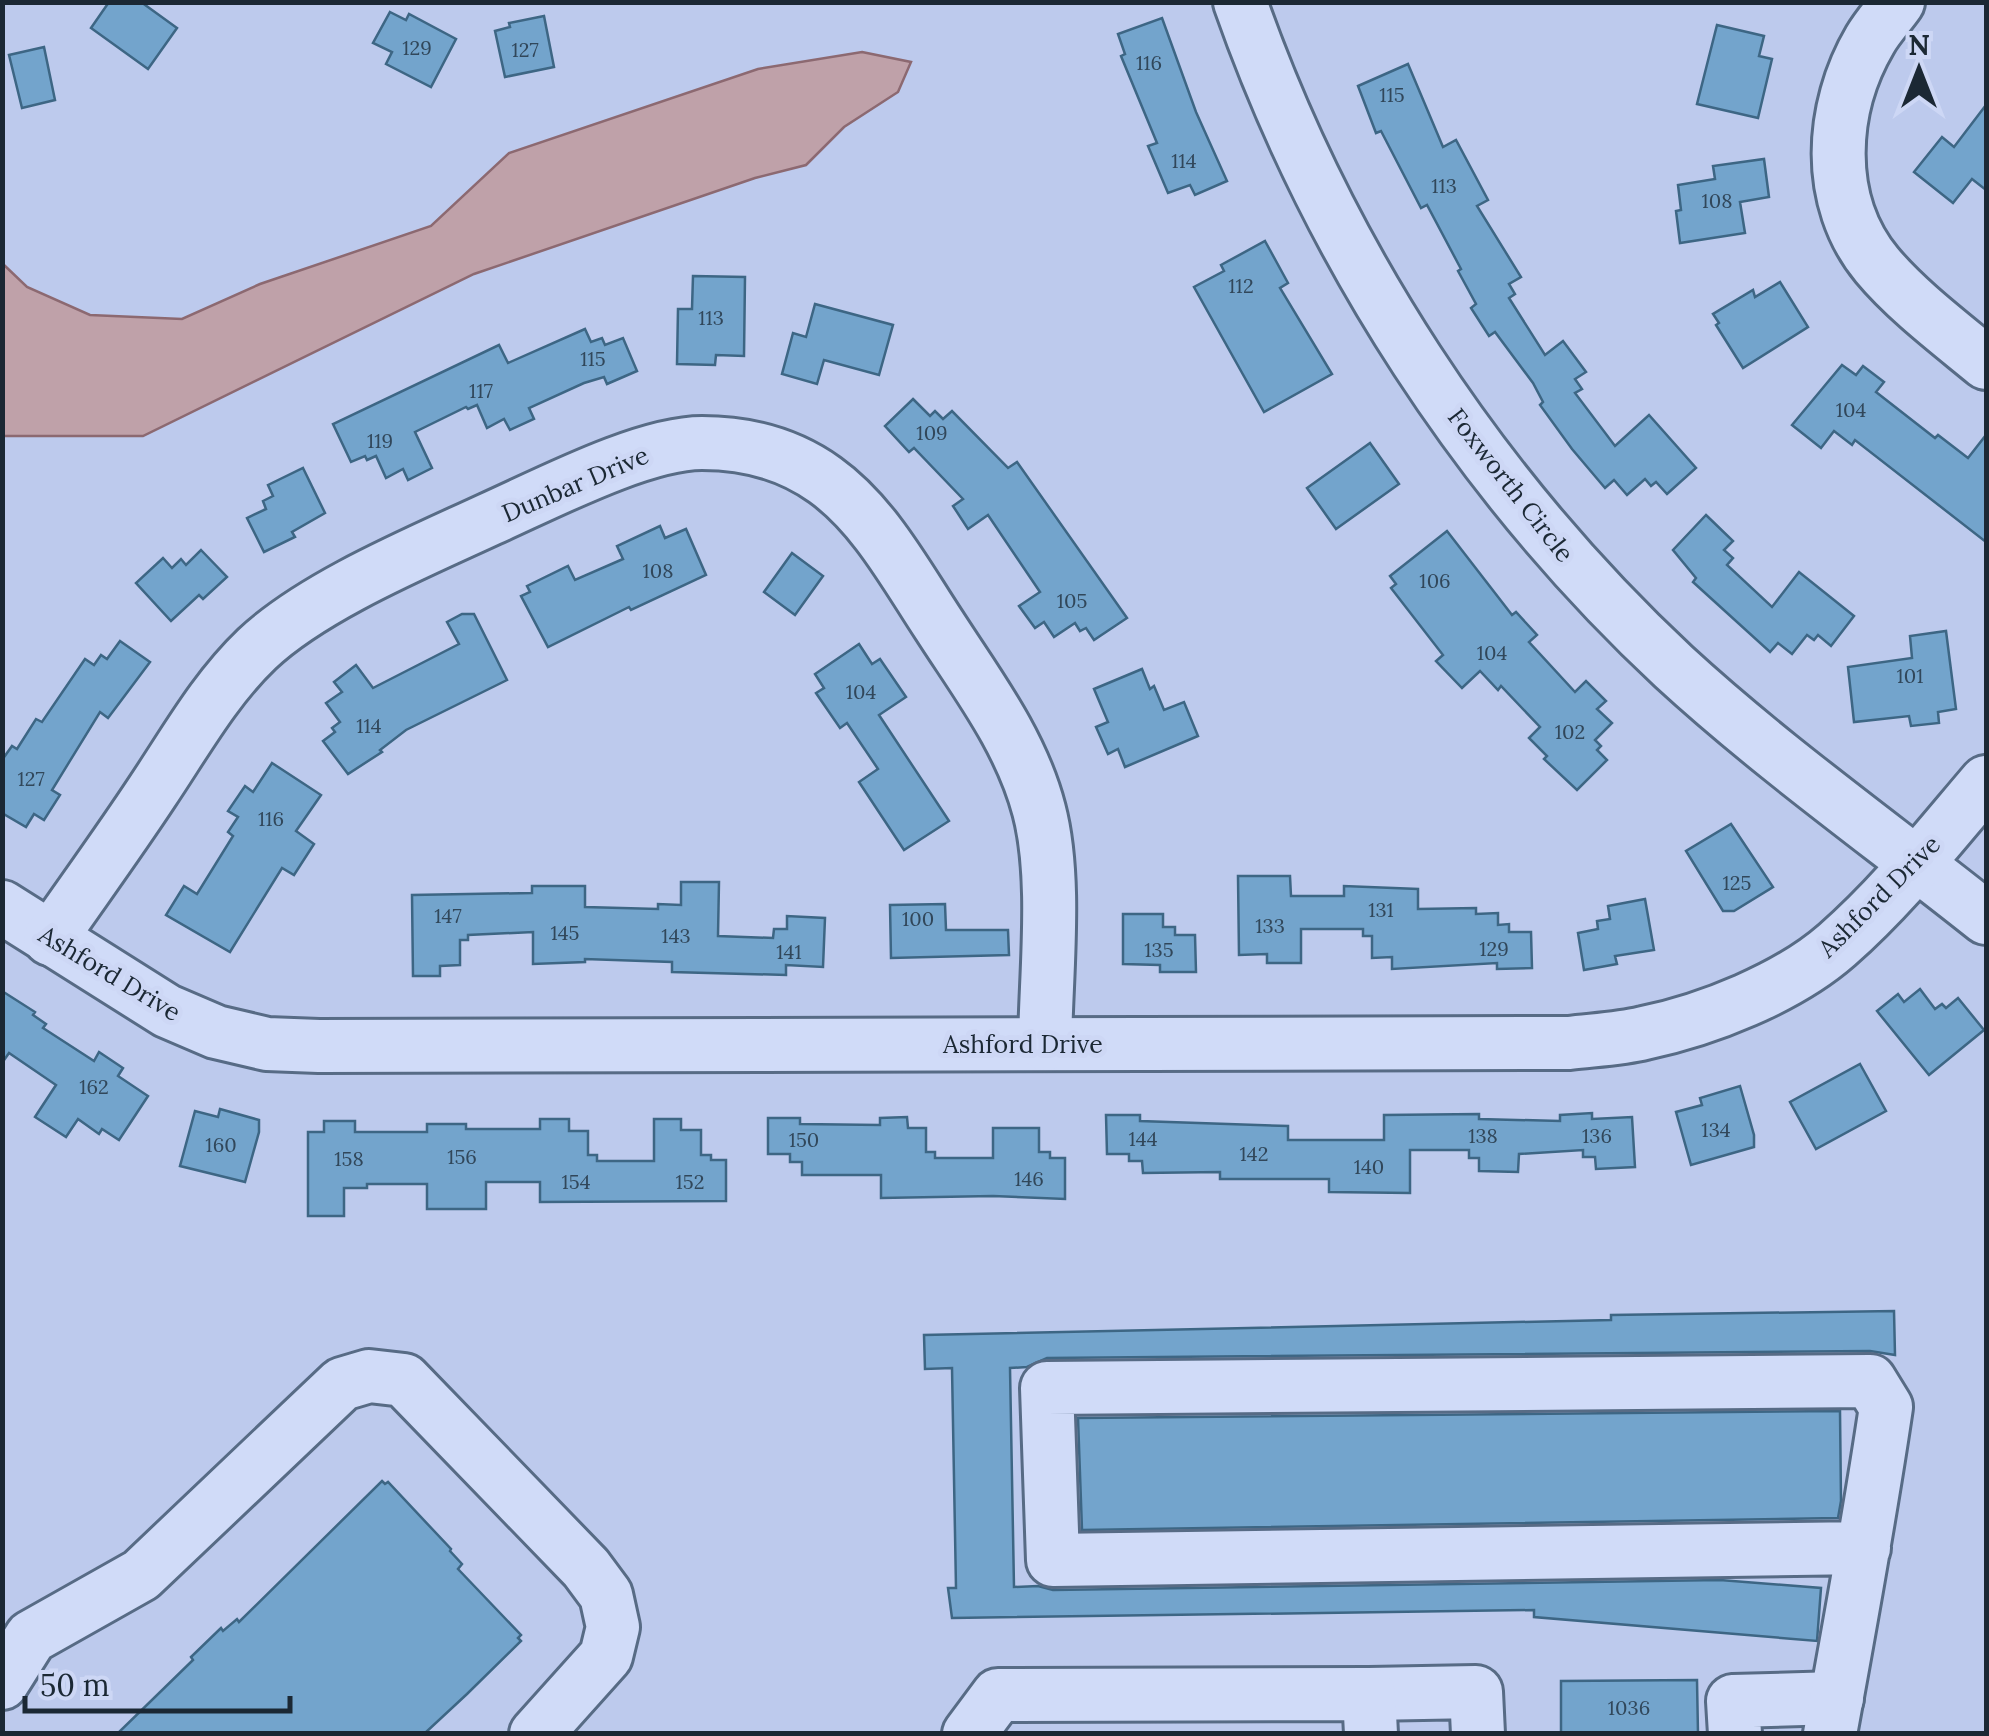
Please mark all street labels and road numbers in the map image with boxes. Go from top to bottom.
street label: Foxworth Circle [1441,402,1581,568]
street label: Dunbar Drive [497,439,653,529]
street label: Ashford Drive [1810,828,1947,965]
street label: Ashford Drive [32,918,187,1028]
street label: Ashford Drive [942,1028,1103,1060]

